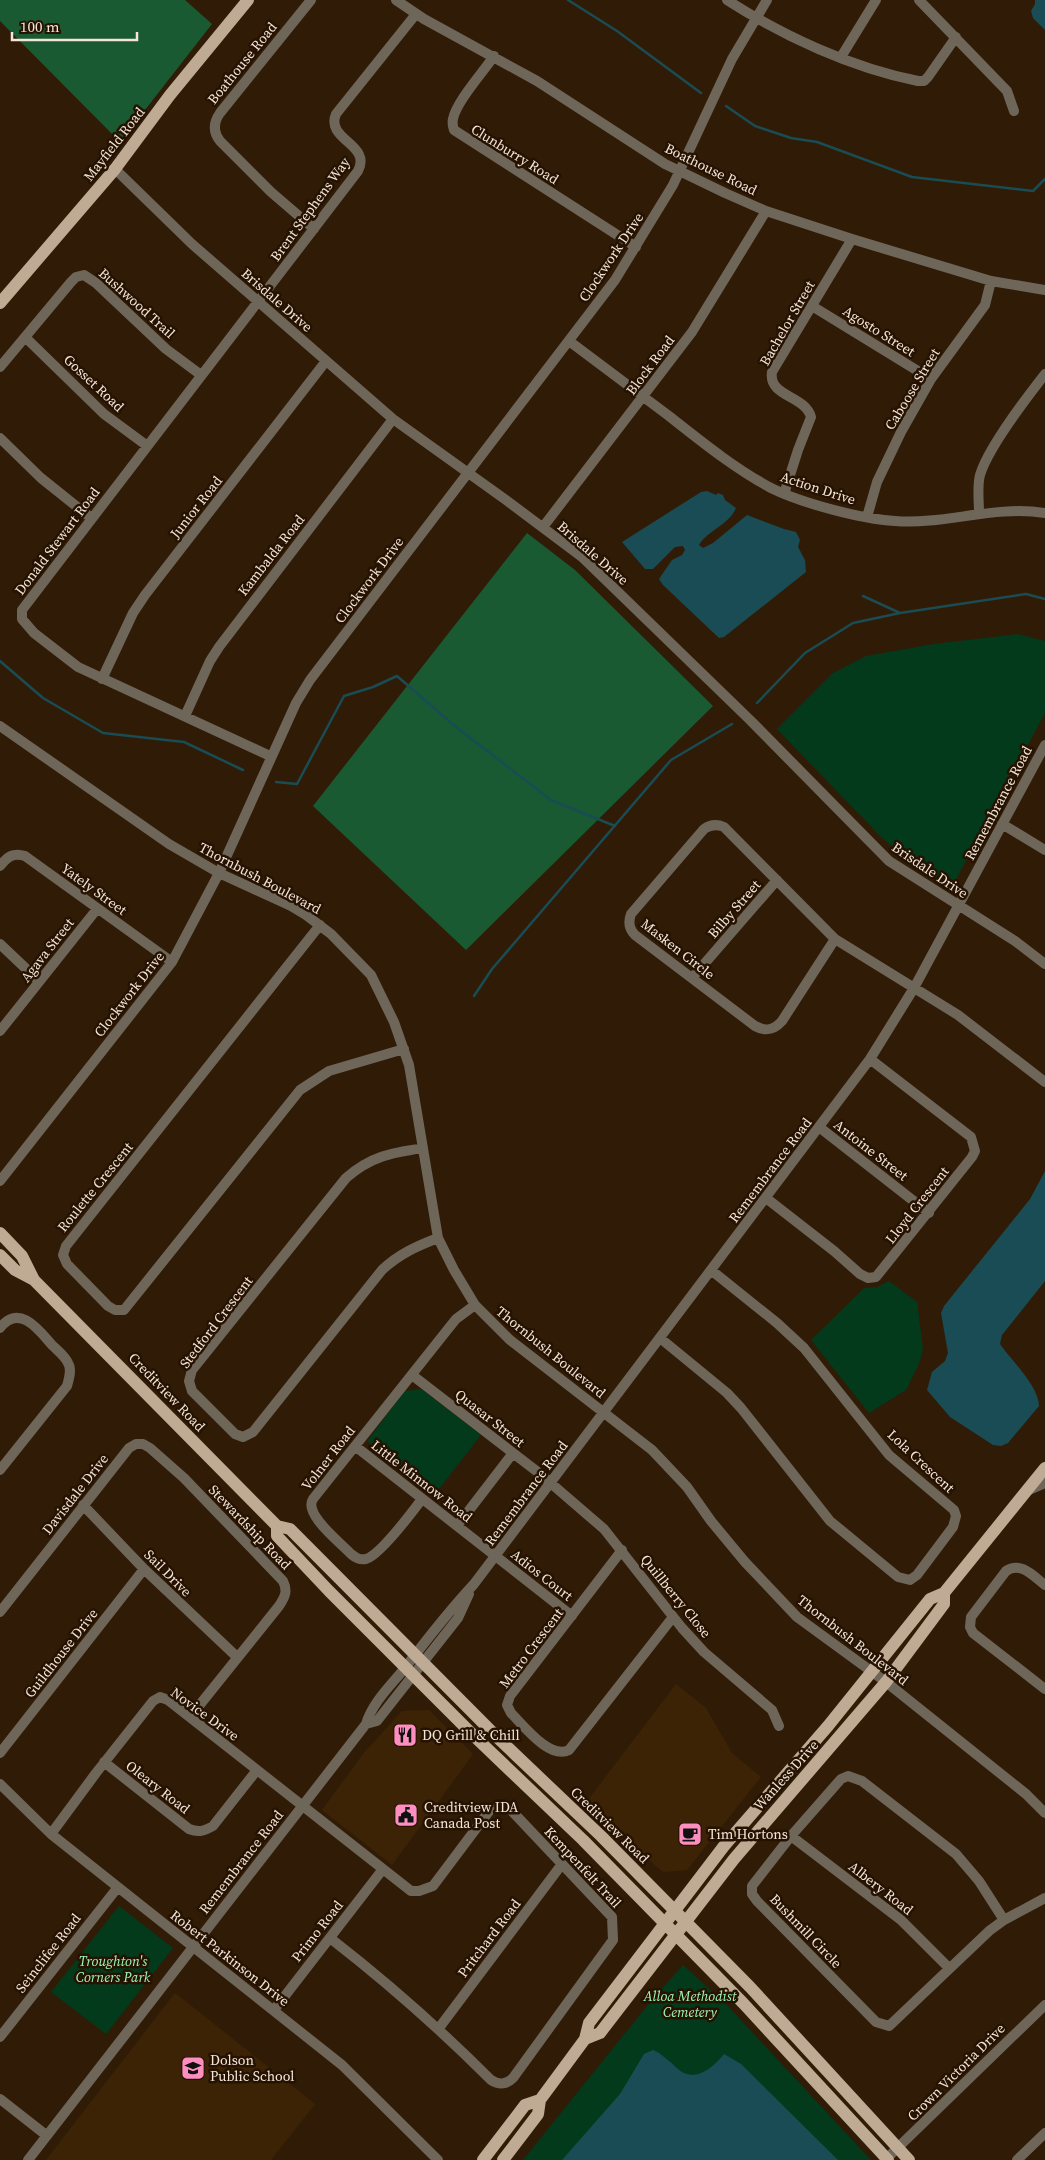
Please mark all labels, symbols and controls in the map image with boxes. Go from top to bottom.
scale bar [12,10,138,42]
text: 100 m [20,16,60,37]
street label: Boathouse Road [203,18,281,108]
street label: Mayfield Road [79,103,149,185]
street label: Clunburry Road [467,119,563,189]
street label: Boathouse Road [661,138,761,200]
street label: Brent Stephens Way [265,152,355,265]
street label: Clockwork Drive [574,208,648,306]
street label: Bushwood Trail [94,263,180,343]
street label: Brisdale Drive [237,264,317,336]
street label: Bachelor Street [755,276,820,369]
street label: Agosto Street [839,301,919,361]
street label: Block Road [621,331,679,399]
street label: Caboose Street [880,344,945,434]
street label: Gosset Road [59,350,129,416]
street label: Action Drive [778,466,858,510]
street label: Junior Road [165,472,227,543]
street label: Donald Stewart Road [10,483,104,599]
street label: Kambalda Road [233,510,309,600]
street label: Brisdale Drive [553,517,633,589]
street label: Clockwork Drive [330,533,408,627]
street label: Remembrance Road [959,742,1037,864]
street label: Thornbush Boulevard [195,837,325,919]
street label: Brisdale Drive [888,837,972,903]
street label: Yately Street [57,858,131,920]
street label: Bilby Street [703,875,765,943]
street label: Agava Street [16,913,79,986]
street label: Masken Circle [637,914,719,984]
street label: Clockwork Drive [89,947,169,1041]
street label: Remembrance Road [724,1113,816,1227]
street label: Antoine Street [830,1115,913,1186]
street label: Roulette Crescent [52,1137,138,1236]
street label: Lloyd Crescent [881,1162,954,1248]
street label: Stedford Crescent [175,1271,258,1372]
street label: Thornbush Boulevard [492,1301,610,1403]
street label: Creditview Road [124,1348,210,1436]
street label: Quasar Street [451,1384,529,1452]
street label: Volner Road [297,1422,360,1494]
street label: Lola Crescent [883,1425,959,1498]
street label: Little Minnow Road [367,1435,477,1527]
street label: Remembrance Road [480,1436,572,1550]
street label: Davisdale Drive [37,1449,113,1539]
street label: Stewardship Road [204,1480,296,1574]
street label: Sail Drive [140,1545,196,1601]
street label: Adios Court [507,1545,577,1606]
street label: Quillberry Close [636,1550,716,1642]
street label: Thornbush Boulevard [793,1590,913,1690]
street label: Metro Crescent [494,1603,568,1692]
street label: Guildhouse Drive [20,1604,102,1702]
street label: Novice Drive [167,1682,243,1746]
restaurant icon: DQ Grill & Chill [392,1722,418,1748]
place label: DQ Grill & Chill [422,1725,520,1745]
street label: Wanless Drive [749,1735,823,1815]
street label: Oleary Road [122,1756,194,1818]
street label: Creditview Road [566,1782,654,1868]
place label: Creditview IDA Canada Post [424,1797,519,1833]
public building icon: Creditview IDA Canada Post [393,1802,419,1828]
street label: Remembrance Road [194,1806,288,1918]
cafe icon: Tim Hortons [677,1821,703,1847]
street label: Kempenfelt Trail [540,1822,626,1912]
place label: Tim Hortons [708,1824,788,1844]
street label: Albery Road [845,1856,918,1920]
street label: Bushmill Circle [765,1889,847,1973]
street label: Pritchard Road [453,1895,525,1981]
street label: Primo Road [286,1896,348,1966]
street label: Robert Parkinson Drive [166,1905,294,2011]
street label: Seinclifee Road [11,1909,85,1997]
park label: Troughton's Corners Park [76,1951,151,1987]
park label: Alloa Methodist Cemetery [643,1986,738,2022]
street label: Crown Victoria Drive [903,2019,1009,2125]
place label: Dolson Public School [210,2050,294,2086]
school or university icon: Dolson Public School [180,2055,206,2081]

